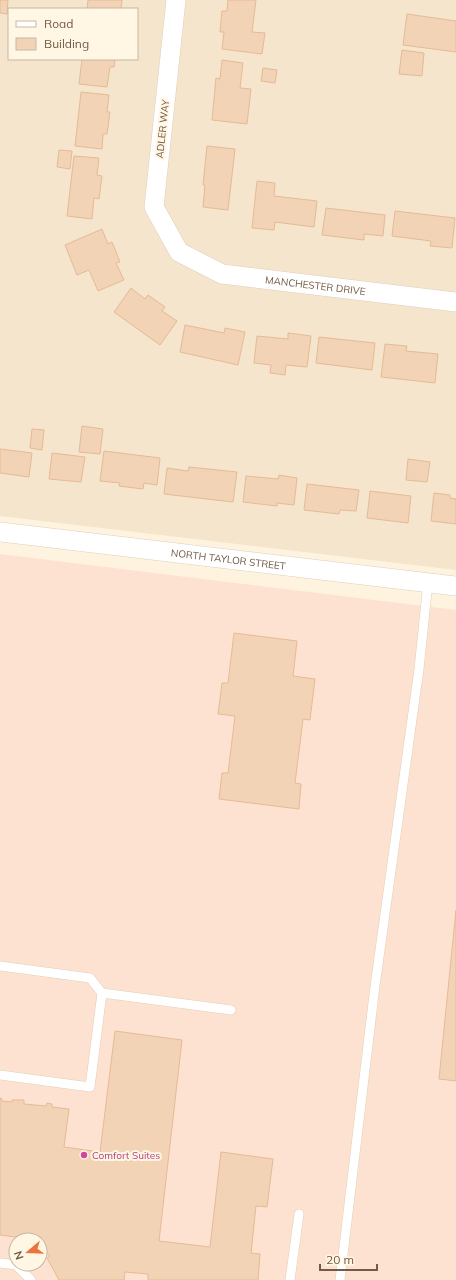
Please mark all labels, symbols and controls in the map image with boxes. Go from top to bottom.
legend [8,8,138,60]
text: Road [44,16,73,31]
text: Building [44,36,89,51]
street label: ADLER WAY [153,98,172,159]
street label: MANCHESTER DRIVE [264,273,366,298]
street label: NORTH TAYLOR STREET [170,546,287,573]
place label: Comfort Suites [92,1149,160,1162]
marker: Comfort Suites [79,1150,89,1160]
north arrow [8,1232,48,1272]
scale bar [320,1246,377,1272]
text: N [11,1249,27,1261]
text: 20 m [326,1252,354,1267]

